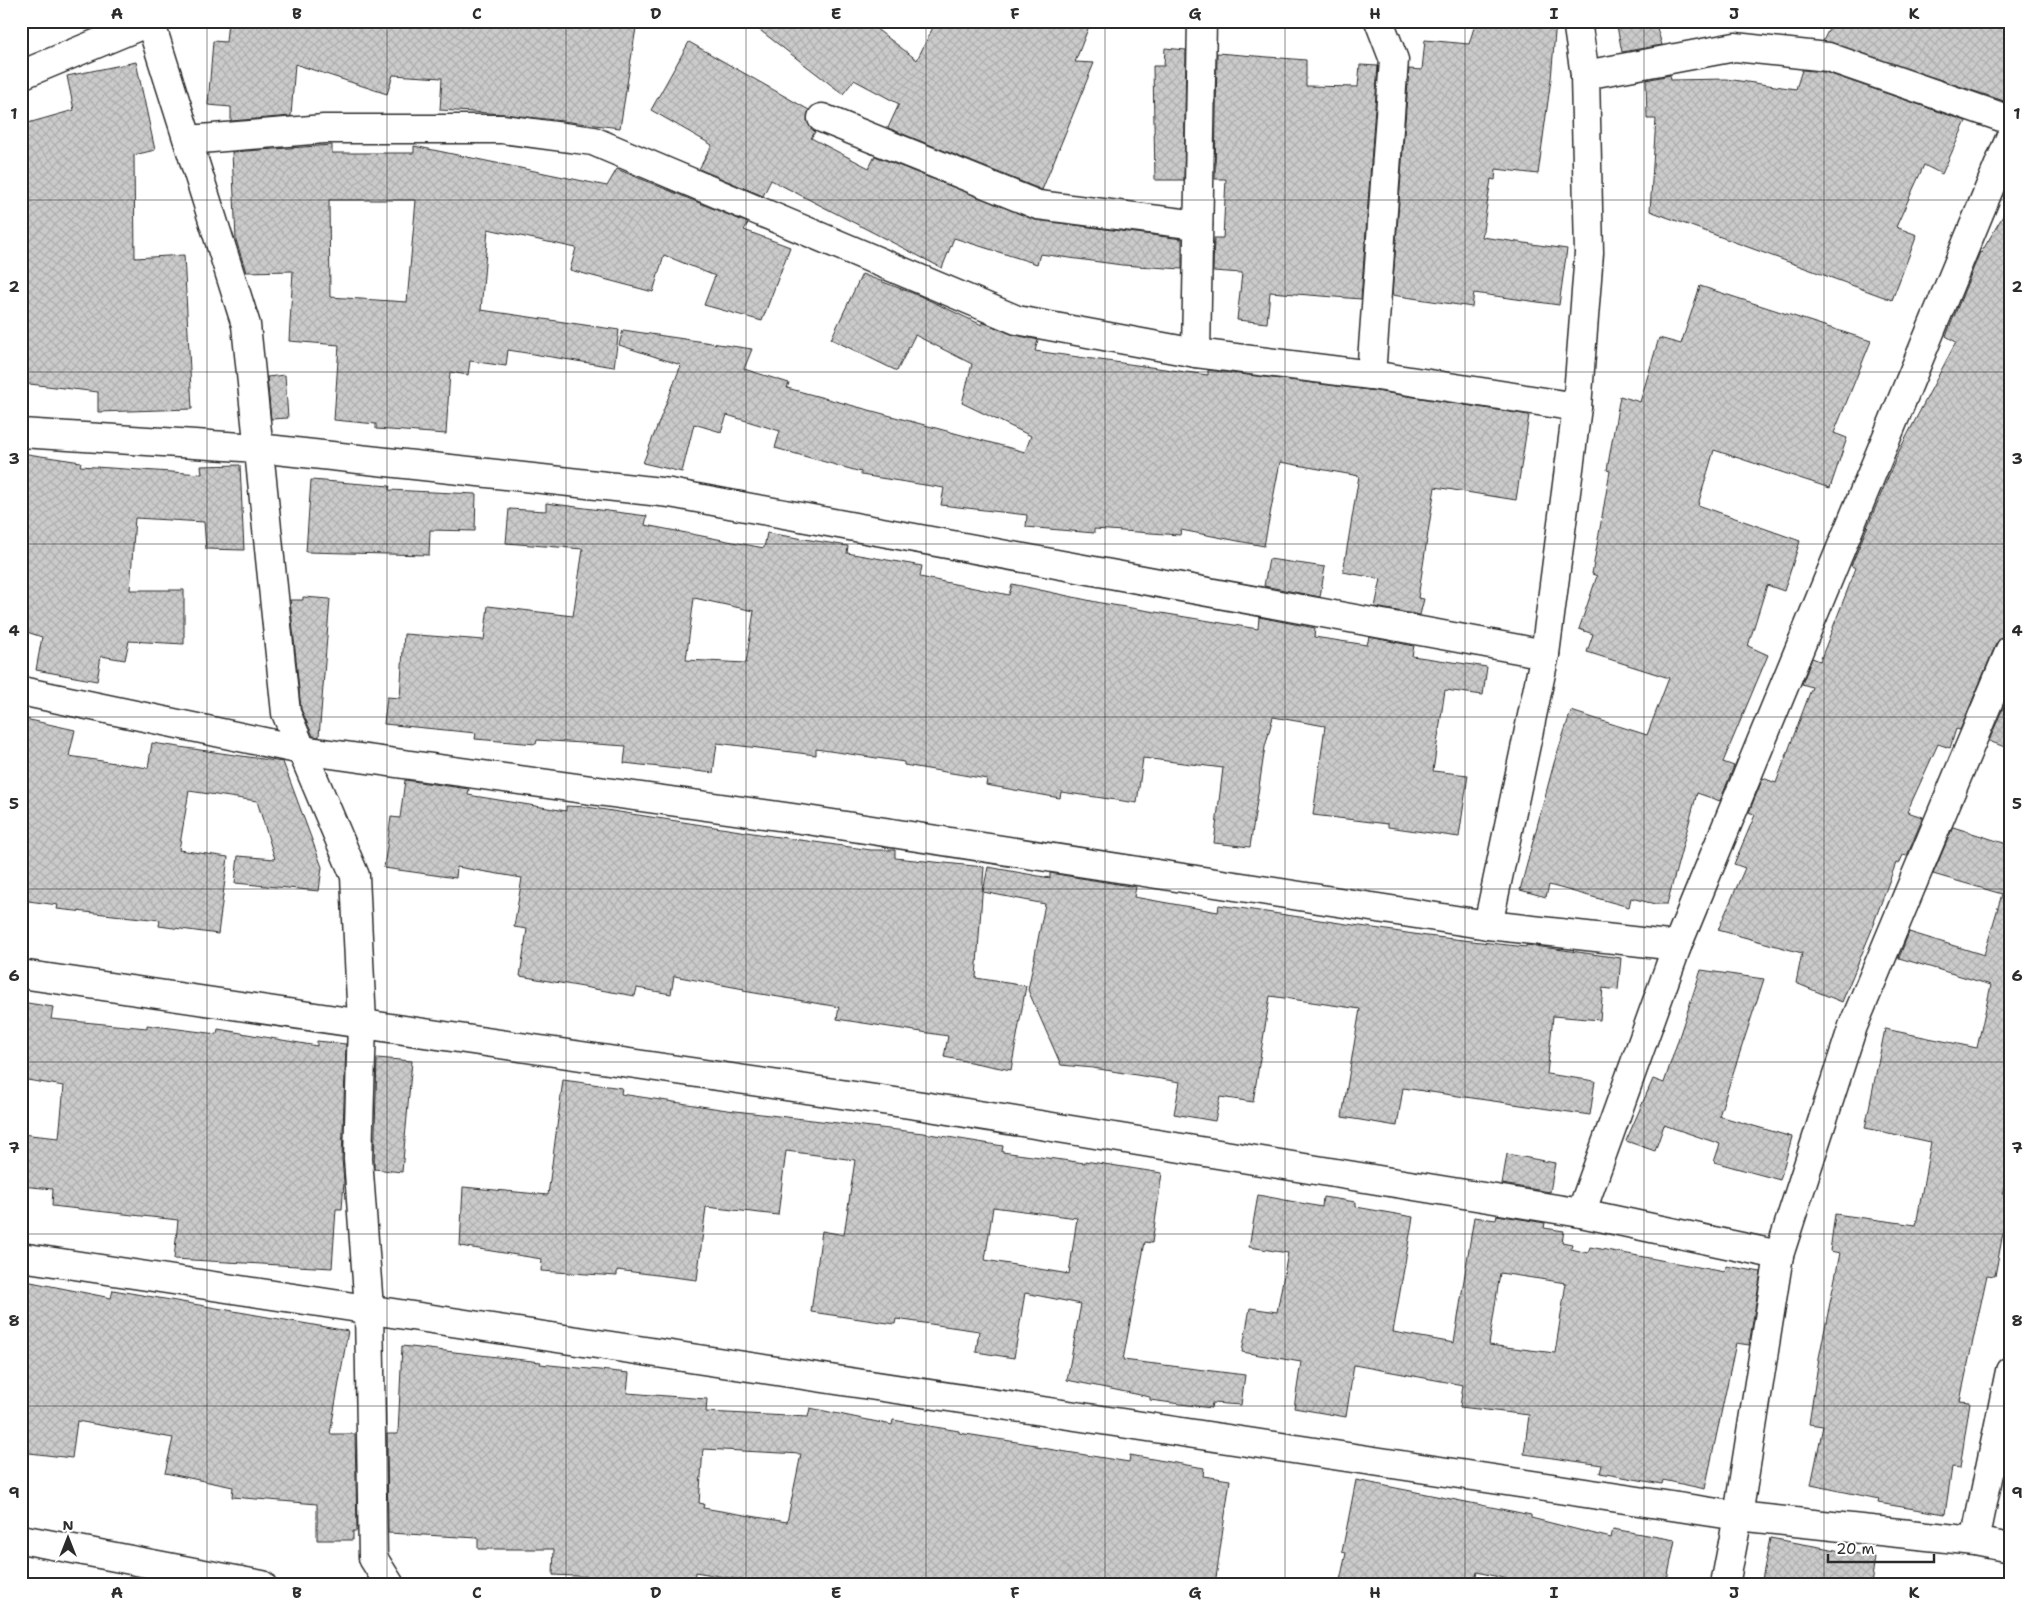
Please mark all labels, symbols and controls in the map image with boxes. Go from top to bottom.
text: A [111,3,123,24]
text: B [292,3,302,24]
text: C [472,3,482,24]
text: D [650,3,662,24]
text: E [831,3,841,24]
text: F [1010,3,1020,24]
text: G [1189,3,1202,24]
text: H [1369,3,1381,24]
text: I [1550,3,1559,24]
text: J [1729,3,1739,24]
text: K [1909,3,1920,24]
text: 1 [10,103,18,124]
text: 1 [2013,103,2021,124]
text: 2 [8,276,20,297]
text: 2 [2011,276,2023,297]
text: 3 [8,448,20,469]
text: 3 [2011,448,2023,469]
text: 4 [8,620,20,641]
text: 4 [2011,620,2023,641]
text: 5 [9,793,19,814]
text: 5 [2012,793,2022,814]
text: 6 [8,965,20,986]
text: 6 [2011,965,2023,986]
text: 7 [8,1137,20,1158]
text: 7 [2011,1137,2023,1158]
text: 8 [8,1310,20,1331]
text: 8 [2011,1310,2023,1331]
text: 9 [8,1482,20,1503]
text: 9 [2011,1482,2023,1503]
north arrow [42,1514,92,1564]
text: N [62,1516,74,1534]
scale bar [1828,1531,1935,1563]
text: 20 m [1836,1539,1875,1559]
text: A [111,1582,123,1603]
text: B [292,1582,302,1603]
text: C [472,1582,482,1603]
text: D [650,1582,662,1603]
text: E [831,1582,841,1603]
text: F [1010,1582,1020,1603]
text: G [1189,1582,1202,1603]
text: H [1369,1582,1381,1603]
text: I [1550,1582,1559,1603]
text: J [1729,1582,1739,1603]
text: K [1909,1582,1920,1603]

